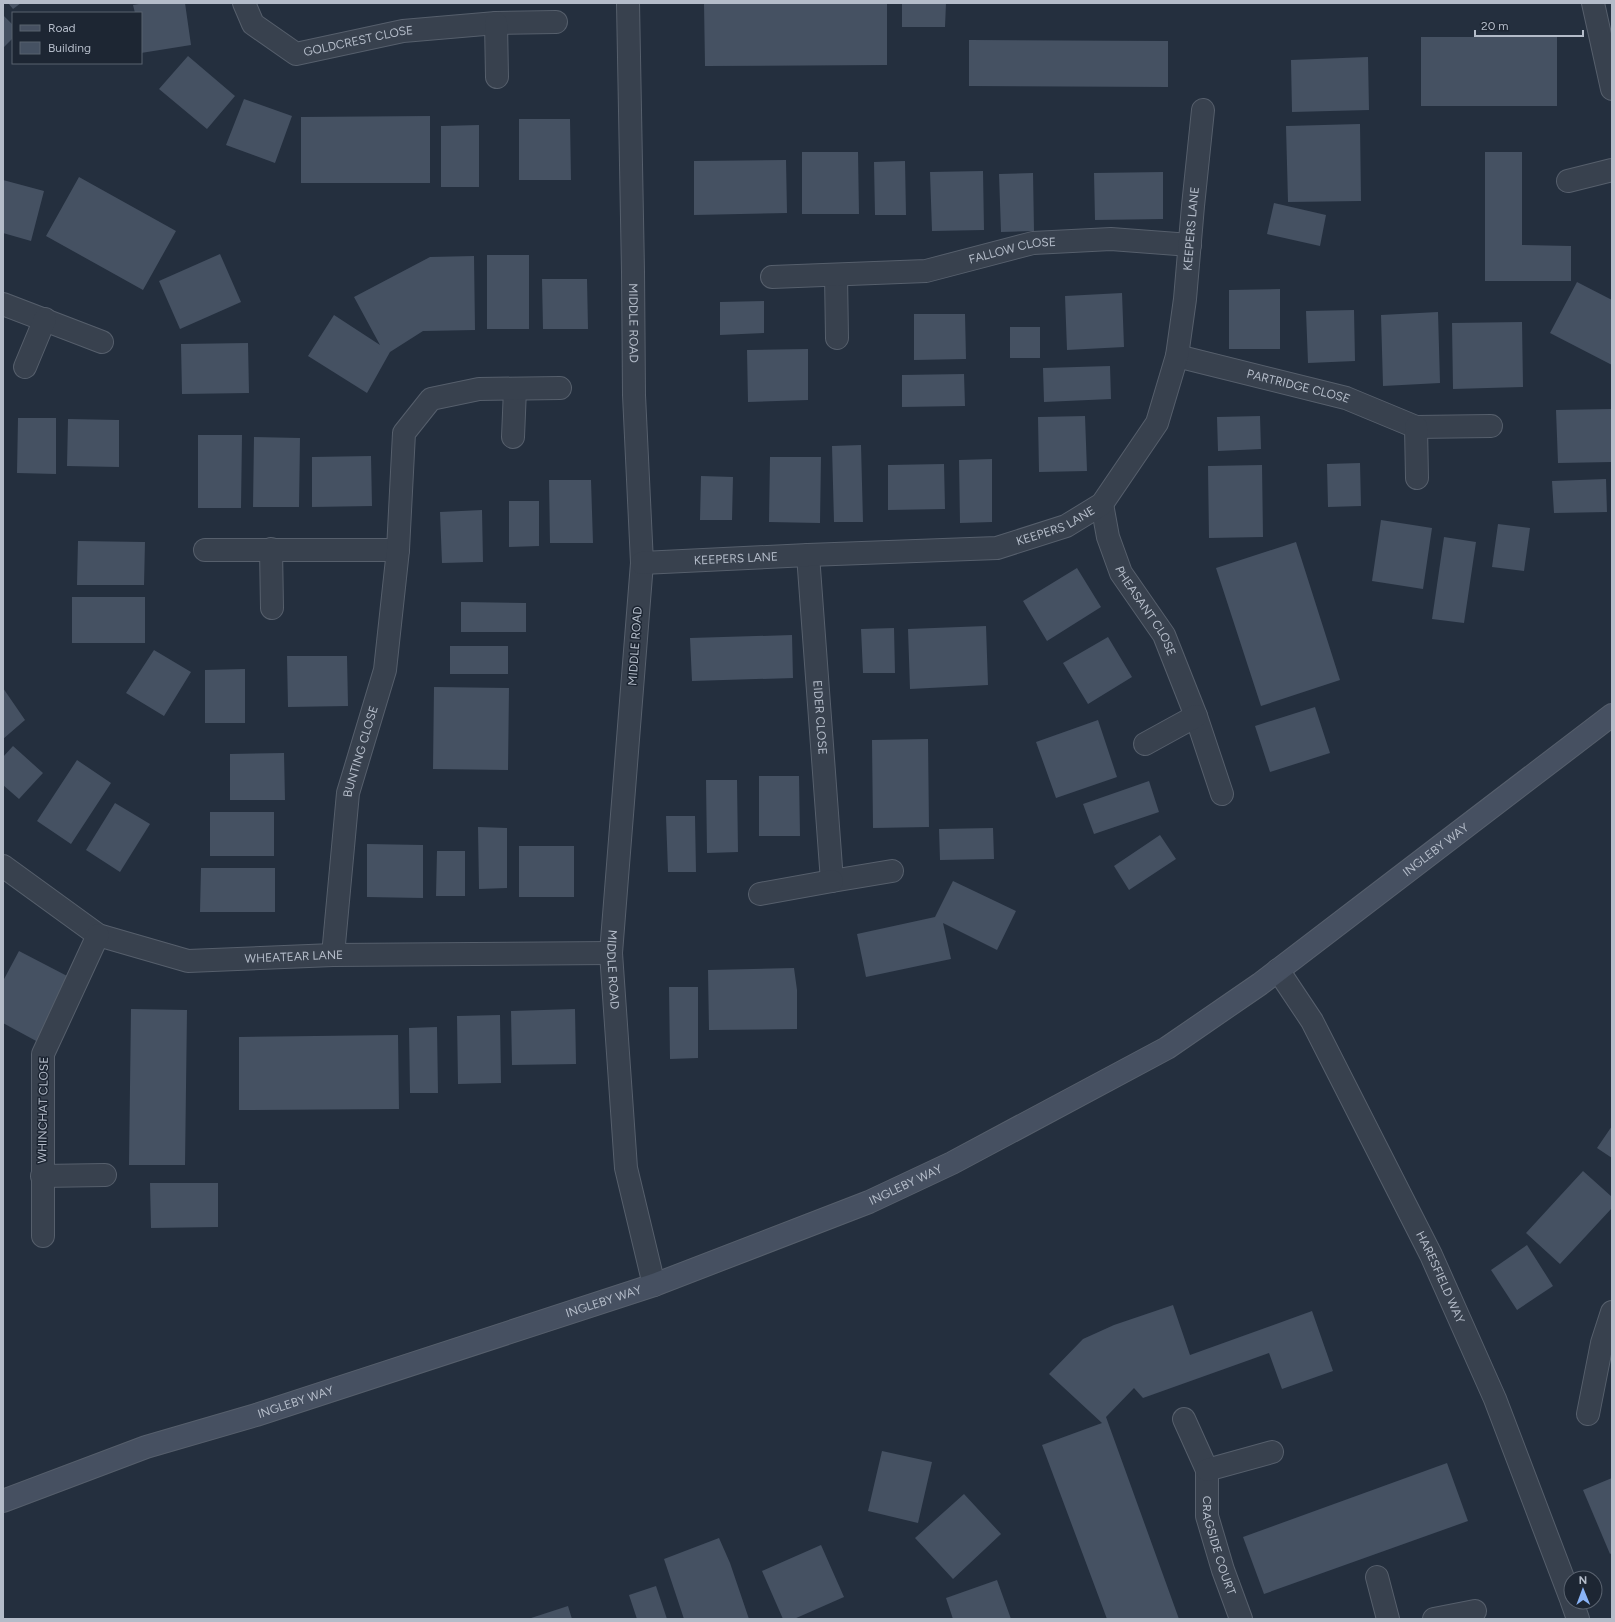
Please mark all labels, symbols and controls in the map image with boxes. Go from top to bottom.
legend [12,12,142,64]
scale bar [1475,12,1583,38]
text: 20 m [1481,19,1509,33]
text: Road [48,21,76,35]
street label: GOLDCREST CLOSE [302,23,414,59]
text: Building [48,41,91,55]
street label: KEEPERS LANE [1180,186,1202,271]
street label: FALLOW CLOSE [967,235,1056,267]
street label: MIDDLE ROAD [626,283,641,363]
street label: PARTRIDGE CLOSE [1245,367,1352,406]
street label: KEEPERS LANE [1014,503,1097,548]
street label: KEEPERS LANE [693,549,778,567]
street label: PHEASANT CLOSE [1112,564,1179,658]
street label: MIDDLE ROAD [625,606,645,686]
street label: EIDER CLOSE [810,680,830,755]
street label: BUNTING CLOSE [341,704,381,798]
street label: INGLEBY WAY [1400,820,1472,879]
street label: MIDDLE ROAD [604,929,622,1010]
street label: WHEATEAR LANE [244,948,343,966]
street label: WHINCHAT CLOSE [35,1057,51,1163]
street label: INGLEBY WAY [867,1161,945,1208]
street label: HARESFIELD WAY [1413,1229,1468,1326]
street label: INGLEBY WAY [564,1282,644,1320]
street label: INGLEBY WAY [256,1383,336,1421]
street label: CRAGSIDE COURT [1200,1496,1239,1597]
north arrow [1563,1570,1603,1610]
text: N [1578,1574,1587,1587]

